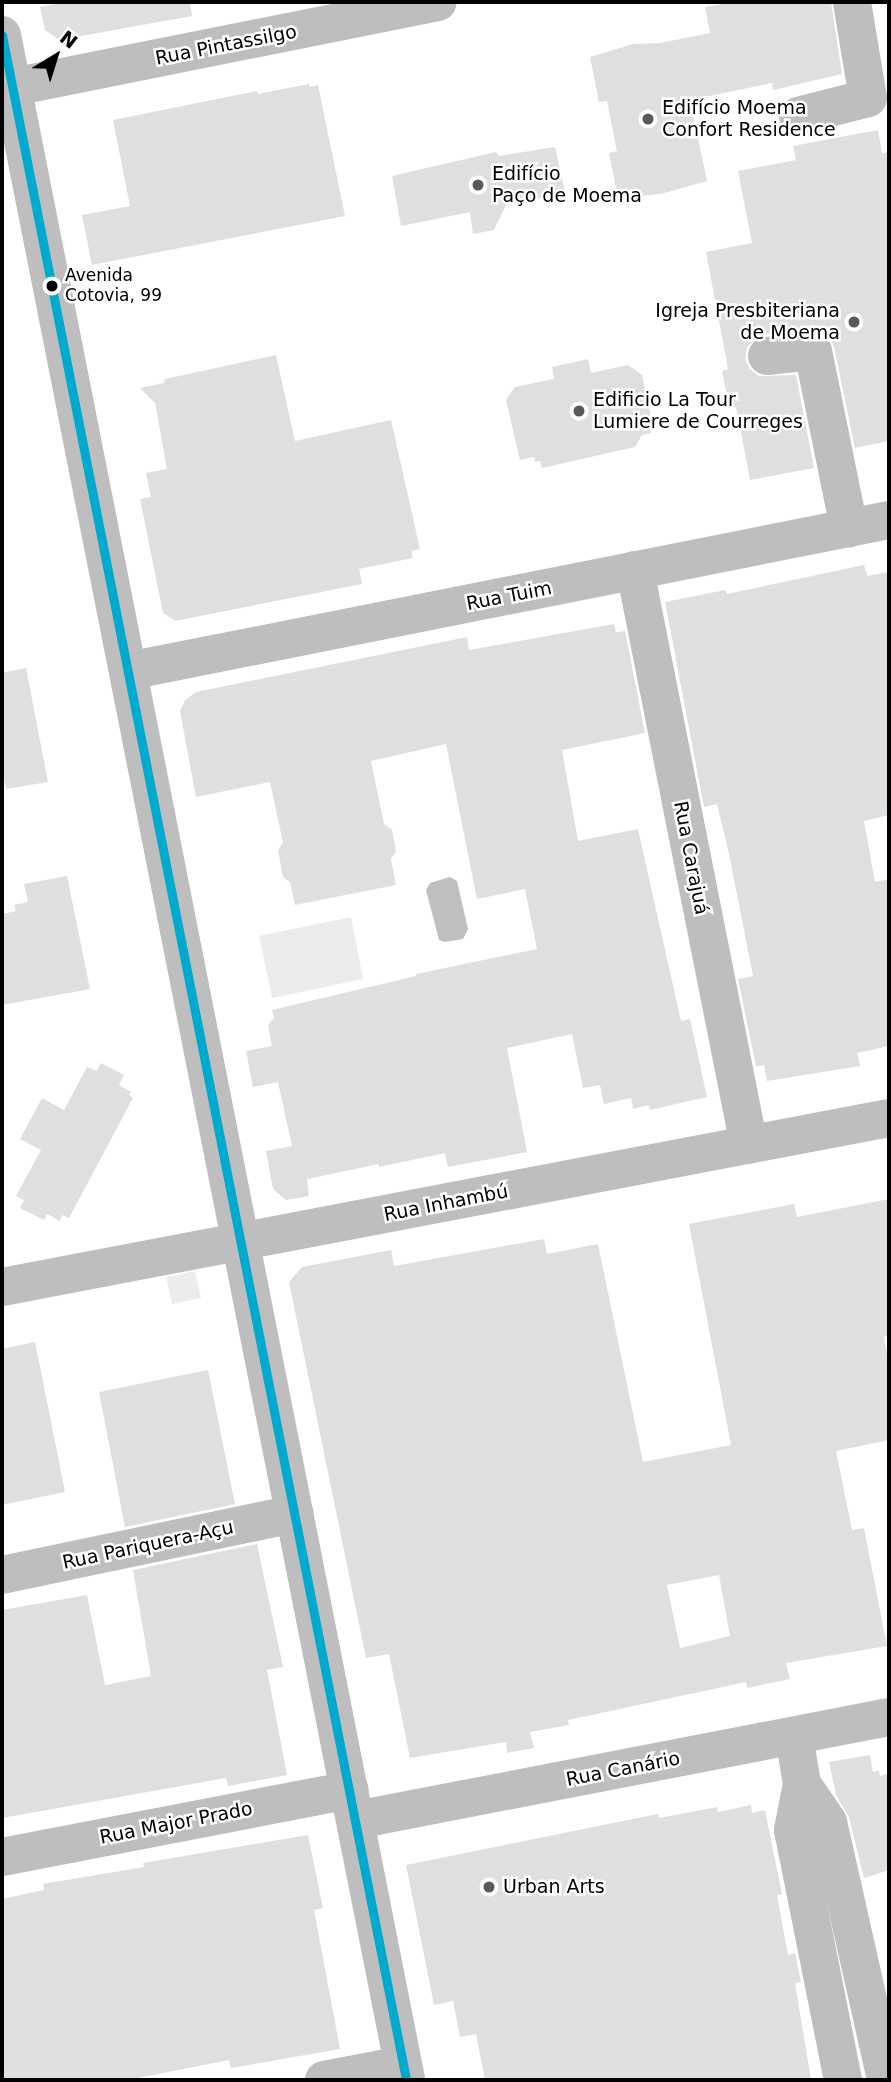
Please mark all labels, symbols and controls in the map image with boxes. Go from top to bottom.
street label: Rua Pintassilgo [153,20,299,70]
north arrow [21,21,91,91]
text: N [56,26,82,53]
place label: Edifício Moema Confort Residence [662,97,836,141]
marker: Edifício Moema Confort Residence [640,111,656,127]
place label: Edifício Paço de Moema [492,163,642,207]
marker: Edifício Paço de Moema [470,177,486,193]
place label: Avenida Cotovia, 99 [65,266,162,306]
marker: Avenida Cotovia, 99 [45,279,59,293]
place label: Igreja Presbiteriana de Moema [655,300,840,344]
marker: Igreja Presbiteriana de Moema [846,314,862,330]
place label: Edificio La Tour Lumiere de Courreges [593,389,803,433]
marker: Edificio La Tour Lumiere de Courreges [571,403,587,419]
street label: Rua Tuim [464,577,554,615]
street label: Rua Carajuá [669,799,713,917]
street label: Rua Inhambú [382,1180,510,1226]
street label: Rua Pariquera-Açu [60,1516,236,1574]
street label: Rua Canário [564,1747,682,1791]
street label: Rua Major Prado [98,1797,254,1849]
place label: Urban Arts [503,1876,605,1898]
marker: Urban Arts [481,1879,497,1895]

